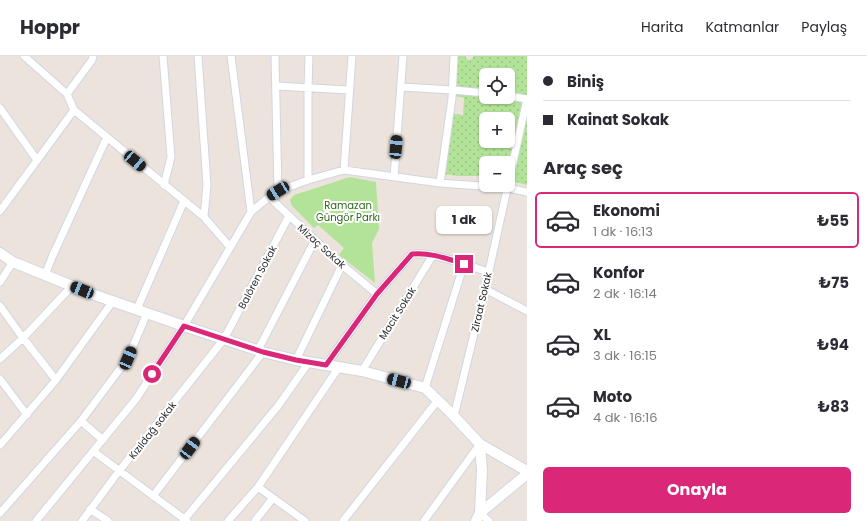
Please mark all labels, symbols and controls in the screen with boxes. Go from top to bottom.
text: Hoppr [20,14,80,41]
text: Harita [641,17,683,37]
text: Katmanlar [705,17,779,37]
text: Paylaş [801,17,847,37]
map controls [479,68,515,192]
button: locate [479,68,515,104]
text: Biniş [567,71,604,92]
text: Kainat Sokak [567,109,669,130]
button: + [479,112,515,148]
car [389,135,403,159]
car [122,149,148,173]
text: Araç seç [543,155,623,180]
button: − [479,156,515,192]
car [265,180,291,202]
park label: Ramazan Güngör Parkı [316,198,380,225]
text: Ekonomi [593,200,660,221]
icon: car [545,202,581,238]
callout: 1 dk [436,206,492,234]
text: 1 dk [452,210,476,229]
text: ₺55 [817,210,849,231]
street label: Mizaç Sokak [294,221,350,273]
text: 1 dk · 16:13 [593,222,653,241]
street label: Balören Sokak [234,242,281,312]
route end [455,255,473,273]
text: Konfor [593,262,645,283]
icon: car [545,264,581,300]
street label: Ziraat Sokak [467,270,496,333]
text: ₺75 [819,272,849,293]
car [69,280,95,300]
street label: Macit Sokak [375,283,420,342]
text: 2 dk · 16:14 [593,284,657,303]
text: XL [593,324,611,345]
icon: car [545,326,581,362]
text: ₺94 [817,334,849,355]
car [118,345,138,371]
text: 3 dk · 16:15 [593,346,657,365]
route start [143,365,161,383]
car [386,372,412,390]
text: Moto [593,386,632,407]
icon: car [545,388,581,424]
text: ₺83 [818,396,849,417]
street label: Kızıldağ sokak [125,398,180,462]
text: 4 dk · 16:16 [593,408,657,427]
car [178,435,202,461]
button: Onayla [543,467,851,513]

